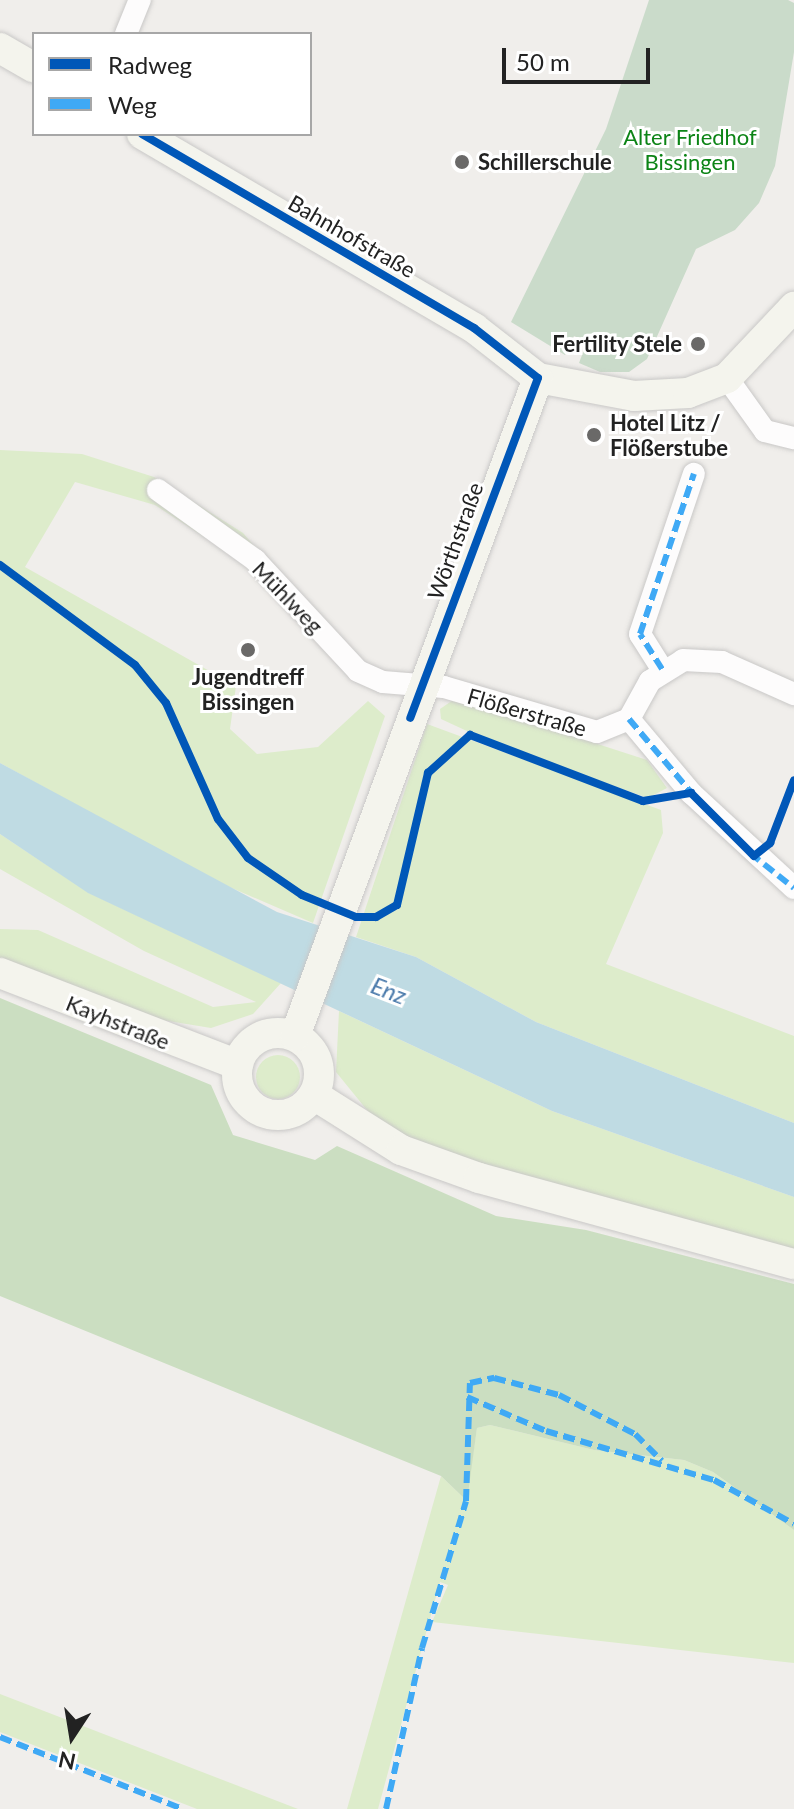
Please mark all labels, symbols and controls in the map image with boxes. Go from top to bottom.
legend [32,32,312,136]
scale bar [506,32,654,82]
text: 50 m [516,47,570,76]
text: Radweg [108,50,192,79]
text: Weg [108,90,157,119]
park label: Alter Friedhof Bissingen [623,123,757,174]
place label: Schillerschule [478,149,612,175]
marker: Schillerschule [453,153,471,171]
street label: Bahnhofstraße [284,189,420,283]
place label: Fertility Stele [552,331,682,357]
marker: Fertility Stele [689,335,707,353]
place label: Hotel Litz / Flößerstube [610,409,728,460]
marker: Hotel Litz / Flößerstube [585,426,603,444]
street label: Wörthstraße [422,479,488,603]
street label: Mühlweg [247,555,329,639]
marker: Jugendtreff Bissingen [239,641,257,659]
place label: Jugendtreff Bissingen [192,663,304,714]
street label: Flößerstraße [464,682,590,742]
water label: Enz [367,970,411,1010]
street label: Kayhstraße [62,989,174,1055]
north arrow [32,1697,112,1777]
text: N [56,1746,78,1776]

